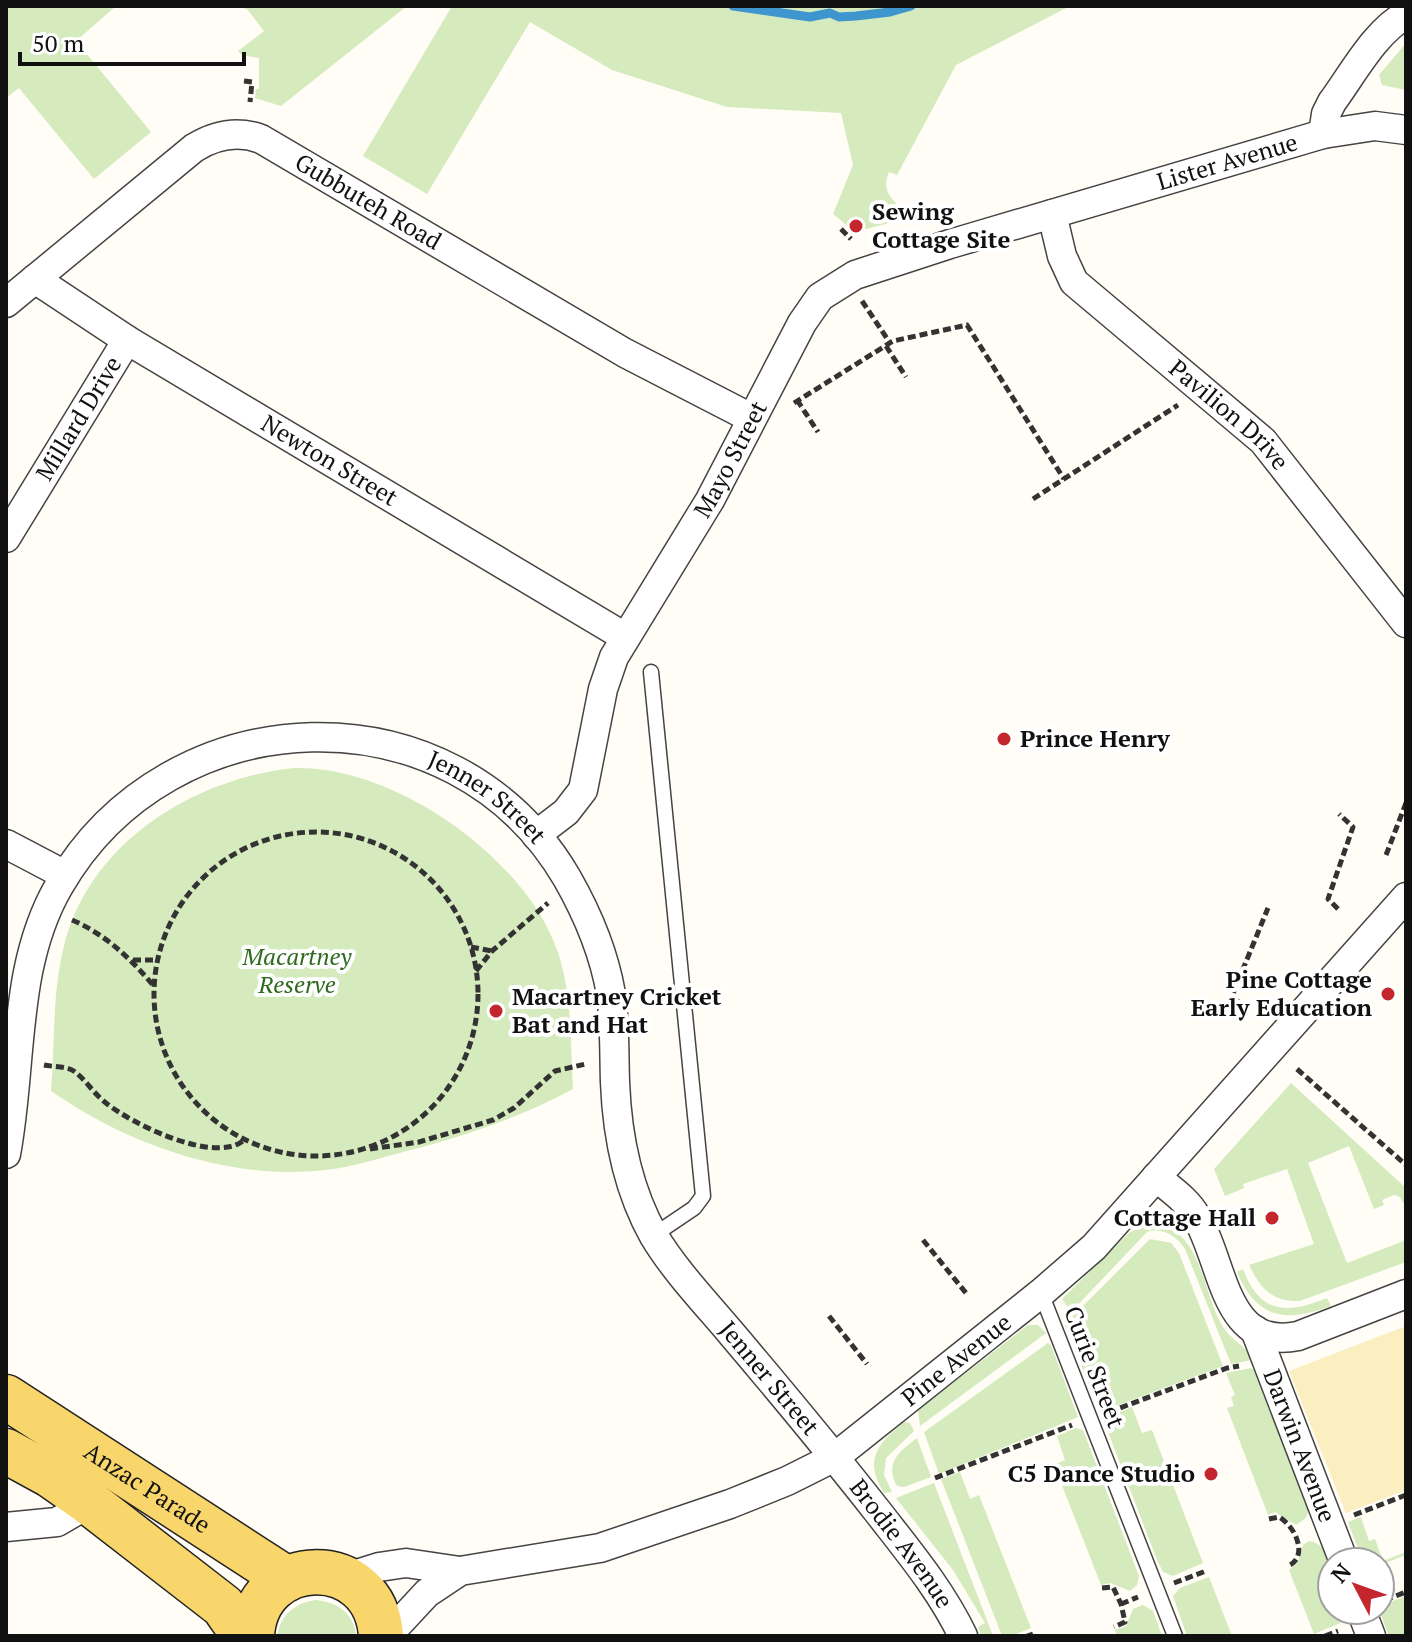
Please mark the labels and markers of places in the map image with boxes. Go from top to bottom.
place label: Sewing Cottage Site [872,195,1010,255]
marker: Sewing Cottage Site [847,217,865,235]
place label: Prince Henry [1020,722,1171,754]
marker: Prince Henry [995,730,1013,748]
place label: Pine Cottage Early Education [1191,963,1373,1023]
place label: Macartney Cricket Bat and Hat [512,980,722,1040]
marker: Pine Cottage Early Education [1379,985,1397,1003]
marker: Macartney Cricket Bat and Hat [487,1002,505,1020]
place label: Cottage Hall [1114,1201,1256,1233]
marker: Cottage Hall [1263,1209,1281,1227]
place label: C5 Dance Studio [1008,1457,1195,1489]
marker: C5 Dance Studio [1202,1465,1220,1483]

